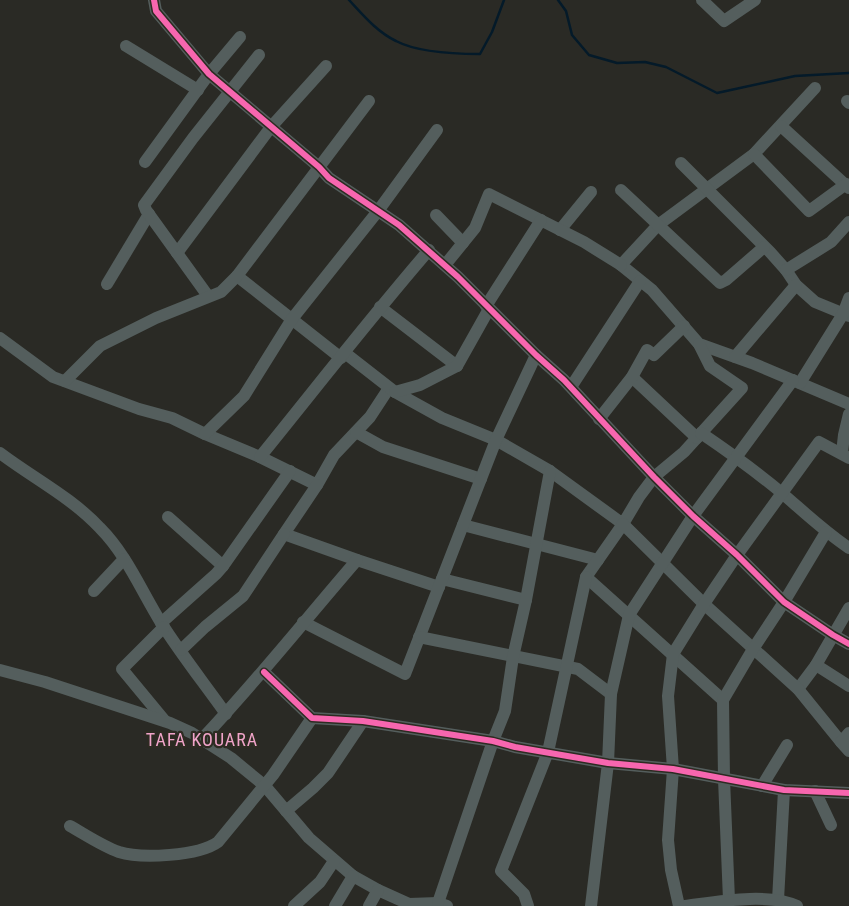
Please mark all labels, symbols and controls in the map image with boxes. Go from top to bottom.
district label: TAFA KOUARA [146,729,258,750]

